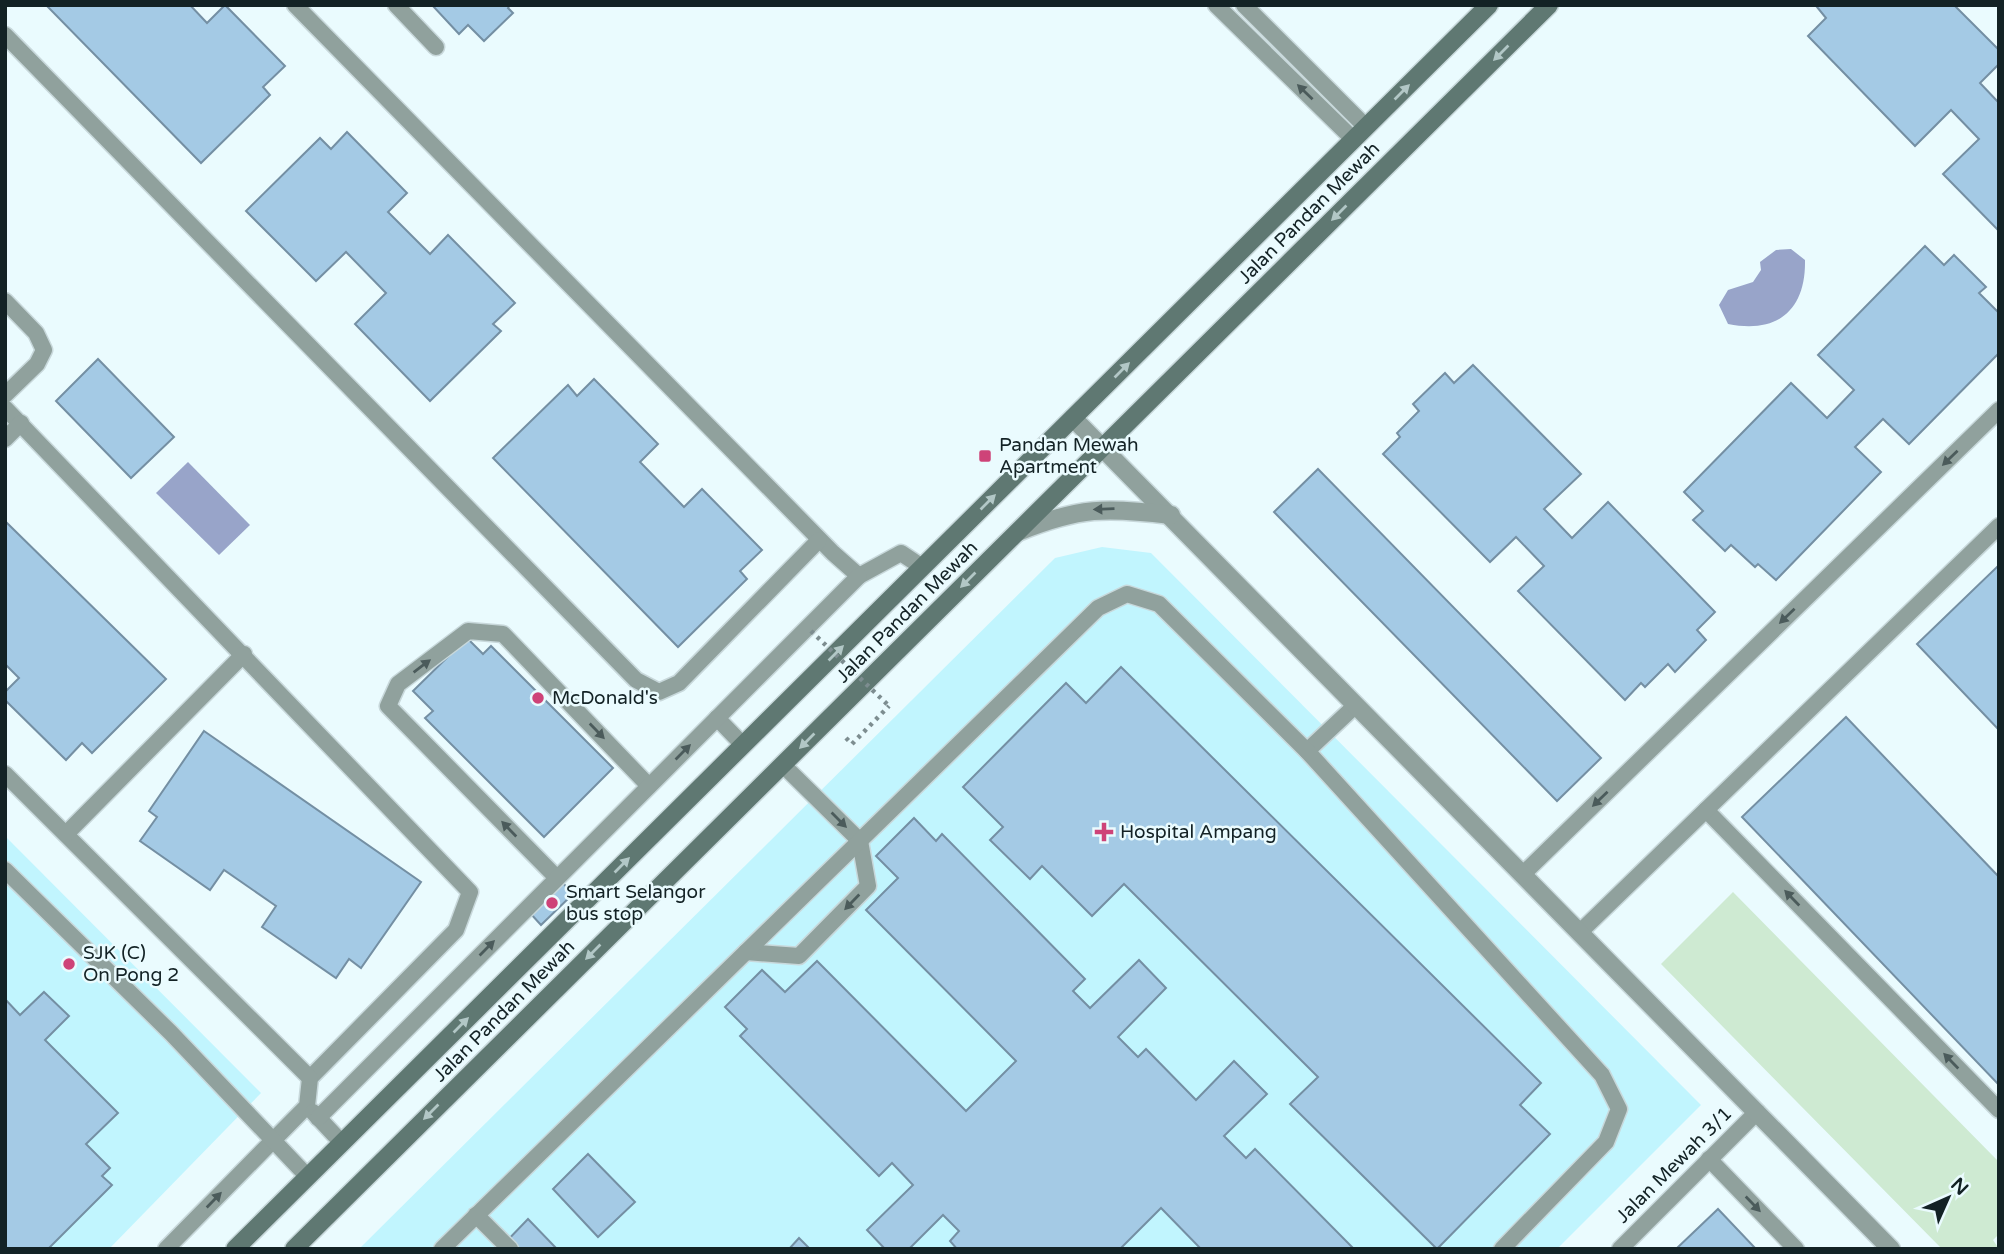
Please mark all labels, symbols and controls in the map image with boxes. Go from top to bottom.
one-way arrow [1492,45,1509,62]
one-way arrow [1297,84,1314,100]
one-way arrow [1393,84,1410,100]
street label: Jalan Pandan Mewah [1234,138,1384,288]
one-way arrow [1331,205,1348,221]
one-way arrow [1113,362,1129,379]
place label: Pandan Mewah Apartment [999,434,1139,478]
marker: Pandan Mewah Apartment [977,448,993,464]
one-way arrow [1942,449,1959,465]
one-way arrow [979,495,996,511]
one-way arrow [1092,504,1114,515]
street label: Jalan Pandan Mewah [832,537,982,687]
one-way arrow [960,572,977,589]
one-way arrow [1779,608,1796,624]
one-way arrow [827,645,844,661]
one-way arrow [413,659,431,673]
place label: McDonald's [552,687,658,709]
marker: McDonald's [530,690,546,706]
one-way arrow [588,723,605,740]
one-way arrow [799,732,816,748]
one-way arrow [674,744,691,761]
one-way arrow [1592,790,1609,806]
one-way arrow [831,812,847,828]
one-way arrow [501,821,517,837]
place label: Hospital Ampang [1120,821,1277,843]
marker: Hospital Ampang [1094,822,1114,842]
one-way arrow [614,856,631,873]
place label: Smart Selangor bus stop [566,881,706,925]
one-way arrow [1784,890,1801,907]
one-way arrow [845,893,861,910]
marker: Smart Selangor bus stop [544,895,560,911]
street label: Jalan Pandan Mewah [429,936,579,1086]
one-way arrow [479,940,495,957]
place label: SJK (C) On Pong 2 [83,942,179,986]
one-way arrow [585,944,602,960]
marker: SJK (C) On Pong 2 [61,956,77,972]
one-way arrow [452,1017,469,1033]
one-way arrow [1943,1053,1959,1069]
street label: Jalan Mewah 3/1 [1612,1103,1736,1227]
one-way arrow [423,1104,440,1121]
north arrow [1913,1163,1983,1233]
text: N [1946,1174,1972,1200]
one-way arrow [205,1192,221,1209]
one-way arrow [1744,1195,1760,1212]

